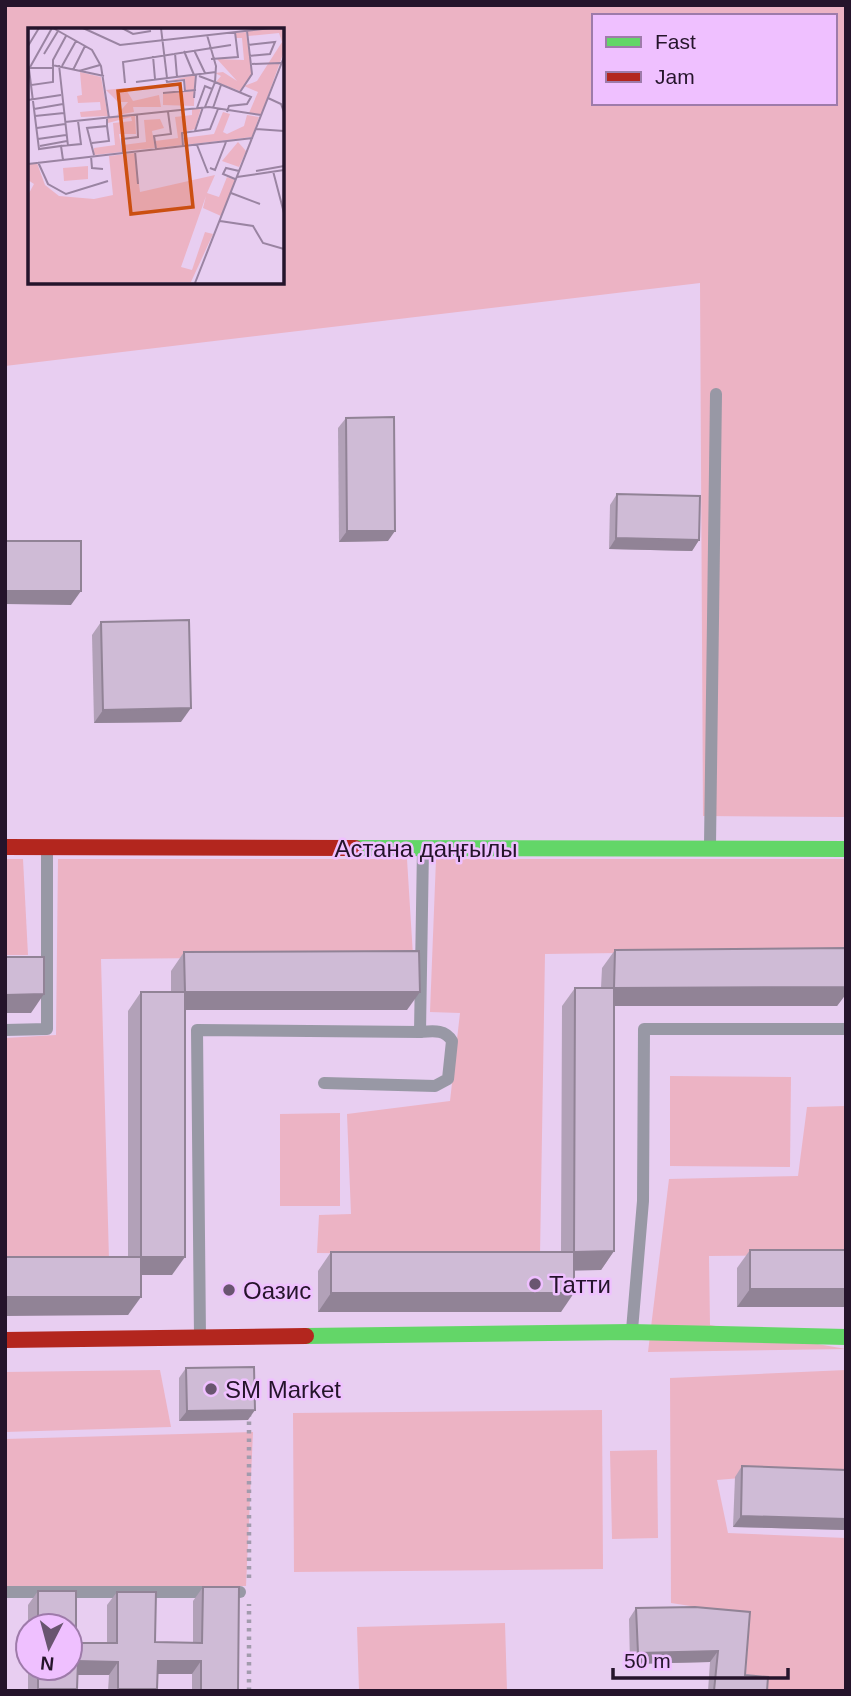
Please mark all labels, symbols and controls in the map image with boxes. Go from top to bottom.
legend [592,14,837,105]
inset map [28,28,284,284]
text: Fast [655,30,696,53]
text: Jam [655,65,695,88]
street label: Астана даңғылы [334,835,518,862]
place label: Татти [549,1271,611,1298]
marker: Татти [527,1276,543,1292]
place label: Оазис [243,1277,311,1304]
marker: Оазис [221,1282,237,1298]
place label: SM Market [225,1376,341,1403]
marker: SM Market [203,1381,219,1397]
north arrow [14,1612,84,1682]
scale bar [613,1636,788,1680]
text: 50 m [624,1649,671,1672]
text: N [39,1652,55,1675]

